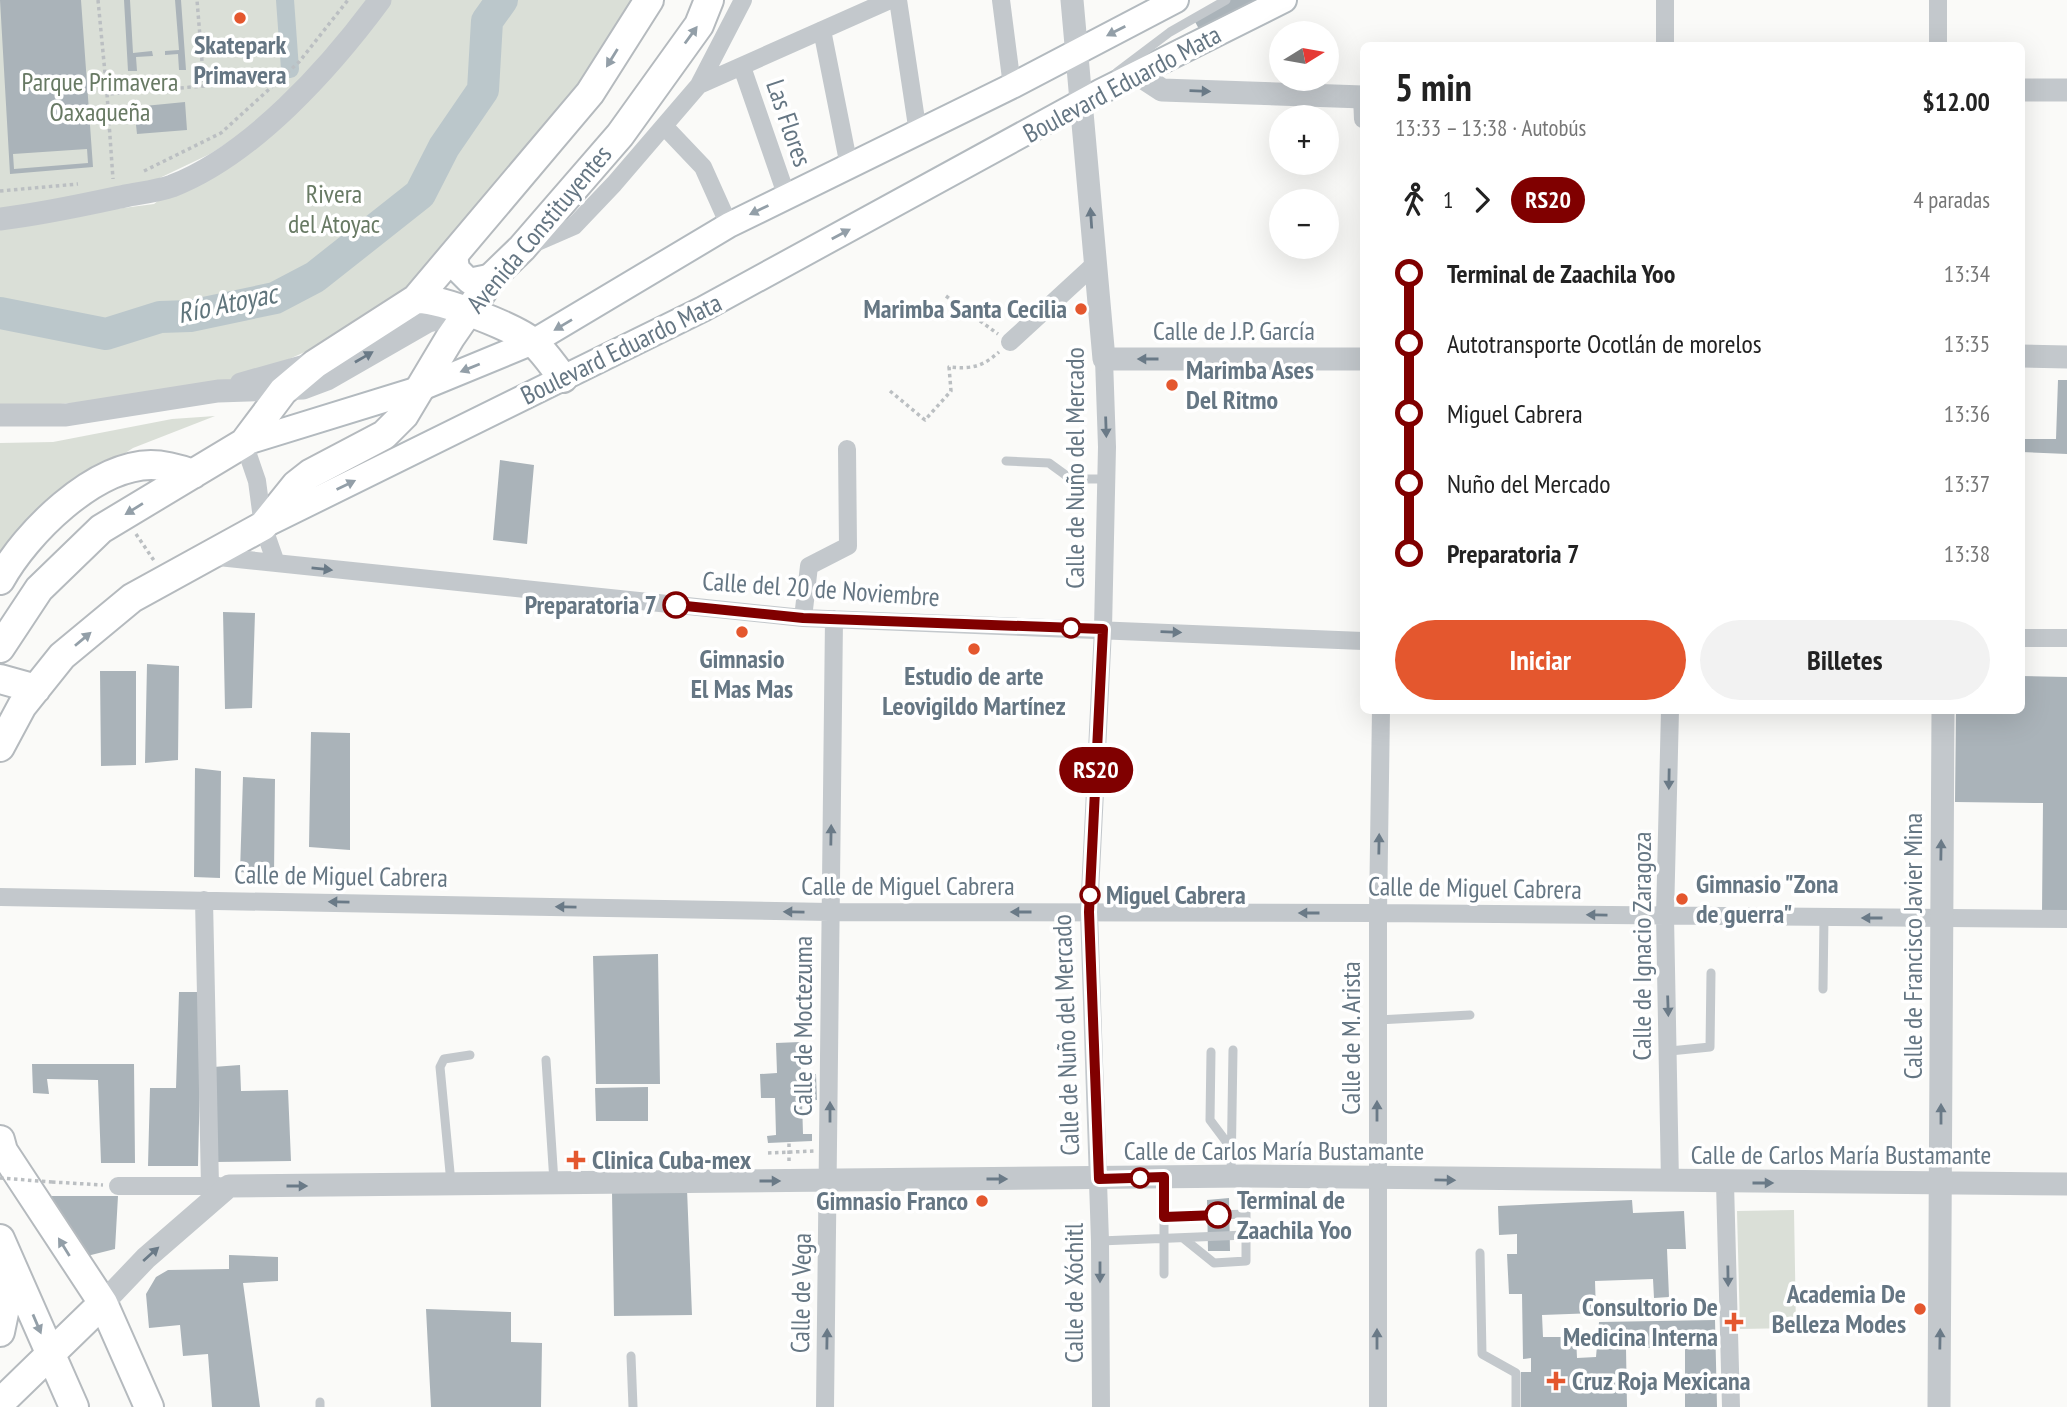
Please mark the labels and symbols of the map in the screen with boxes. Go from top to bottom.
marker: Skatepark Primavera [232,10,248,26]
street label: Boulevard Eduardo Mata [1017,18,1226,150]
north arrow [1269,21,1339,91]
one-way arrow [1105,24,1125,36]
one-way arrow [684,26,698,44]
place label: Skatepark Primavera [194,28,286,91]
one-way arrow [606,48,619,67]
park label: Parque Primavera Oaxaqueña [22,65,178,128]
street label: Las Flores [759,75,820,171]
one-way arrow [1189,86,1211,97]
street label: Avenida Constituyentes [459,138,618,319]
park label: Rivera del Atoyac [288,177,380,240]
one-way arrow [749,205,769,216]
one-way arrow [1085,207,1096,229]
one-way arrow [831,229,851,240]
water label: Río Atoyac [174,273,283,331]
street label: Boulevard Eduardo Mata [515,286,727,411]
place label: Marimba Santa Cecilia [863,292,1067,325]
marker: Marimba Santa Cecilia [1073,301,1089,317]
street label: Calle de J.P. García [1153,314,1315,347]
one-way arrow [553,318,572,331]
street label: Calle de Nuño del Mercado [1058,347,1091,589]
one-way arrow [354,351,373,364]
one-way arrow [1137,353,1159,365]
place label: Marimba Ases Del Ritmo [1186,353,1314,416]
one-way arrow [460,363,481,374]
marker: Marimba Ases Del Ritmo [1164,377,1180,393]
one-way arrow [1101,417,1112,439]
one-way arrow [336,480,356,491]
one-way arrow [125,503,144,515]
one-way arrow [311,564,333,575]
street label: Calle del 20 de Noviembre [701,564,941,613]
place label: Preparatoria 7 [525,588,657,621]
marker: Preparatoria 7 [663,592,689,618]
unlabelled marker [1061,618,1081,638]
marker: Gimnasio El Mas Mas [734,624,750,640]
one-way arrow [1160,627,1182,638]
one-way arrow [73,632,91,647]
marker: Estudio de arte Leovigildo Martínez [966,641,982,657]
place label: Gimnasio El Mas Mas [691,642,793,705]
place label: Estudio de arte Leovigildo Martínez [882,659,1066,722]
line badge: RS20 [1047,747,1145,793]
one-way arrow [1663,768,1674,790]
street label: Calle de Francisco Javier Mina [1896,813,1929,1079]
one-way arrow [825,824,836,846]
street label: Calle de Ignacio Zaragoza [1625,831,1658,1061]
one-way arrow [1373,833,1385,855]
one-way arrow [1935,839,1947,861]
street label: Calle de Miguel Cabrera [234,857,448,894]
place label: Gimnasio "Zona de guerra" [1696,867,1839,930]
street label: Calle de Miguel Cabrera [801,869,1015,902]
street label: Calle de Miguel Cabrera [1368,869,1582,906]
place label: Miguel Cabrera [1106,878,1246,911]
marker: Miguel Cabrera [1080,885,1100,905]
marker: Gimnasio "Zona de guerra" [1674,891,1690,907]
one-way arrow [327,896,349,908]
one-way arrow [555,901,577,913]
one-way arrow [782,906,804,917]
one-way arrow [1010,906,1032,918]
one-way arrow [1298,907,1320,919]
one-way arrow [1586,909,1608,921]
one-way arrow [1861,912,1883,923]
street label: Calle de Nuño del Mercado [1045,914,1086,1156]
street label: Calle de Moctezuma [786,936,819,1116]
street label: Calle de M. Arista [1334,961,1367,1115]
one-way arrow [1663,995,1674,1017]
one-way arrow [824,1100,836,1122]
one-way arrow [1371,1100,1383,1122]
one-way arrow [1935,1103,1947,1125]
street label: Calle de Carlos María Bustamante [1124,1134,1424,1167]
street label: Calle de Carlos María Bustamante [1691,1138,1991,1171]
place label: Clinica Cuba-mex [592,1143,752,1176]
marker: Clinica Cuba-mex [566,1150,586,1170]
unlabelled marker [1130,1168,1150,1188]
one-way arrow [987,1173,1009,1185]
one-way arrow [1434,1174,1456,1186]
one-way arrow [759,1175,781,1186]
one-way arrow [1752,1177,1774,1189]
one-way arrow [287,1180,309,1192]
place label: Terminal de Zaachila Yoo [1237,1183,1352,1246]
place label: Gimnasio Franco [816,1184,968,1217]
marker: Gimnasio Franco [974,1193,990,1209]
marker: Terminal de Zaachila Yoo [1205,1202,1231,1228]
street label: Calle de Xóchitl [1057,1223,1090,1363]
street label: Calle de Vega [783,1233,818,1353]
one-way arrow [58,1237,71,1256]
one-way arrow [142,1247,159,1262]
one-way arrow [1094,1261,1106,1283]
one-way arrow [1722,1265,1733,1287]
place label: Academia De Belleza Modes [1772,1277,1906,1340]
place label: Consultorio De Medicina Interna [1563,1290,1718,1353]
marker: Academia De Belleza Modes [1912,1301,1928,1317]
marker: Consultorio De Medicina Interna [1724,1312,1744,1332]
one-way arrow [31,1314,43,1334]
one-way arrow [821,1328,832,1350]
one-way arrow [1371,1328,1383,1350]
one-way arrow [1934,1328,1946,1350]
place label: Cruz Roja Mexicana [1572,1364,1751,1397]
marker: Cruz Roja Mexicana [1546,1371,1566,1391]

